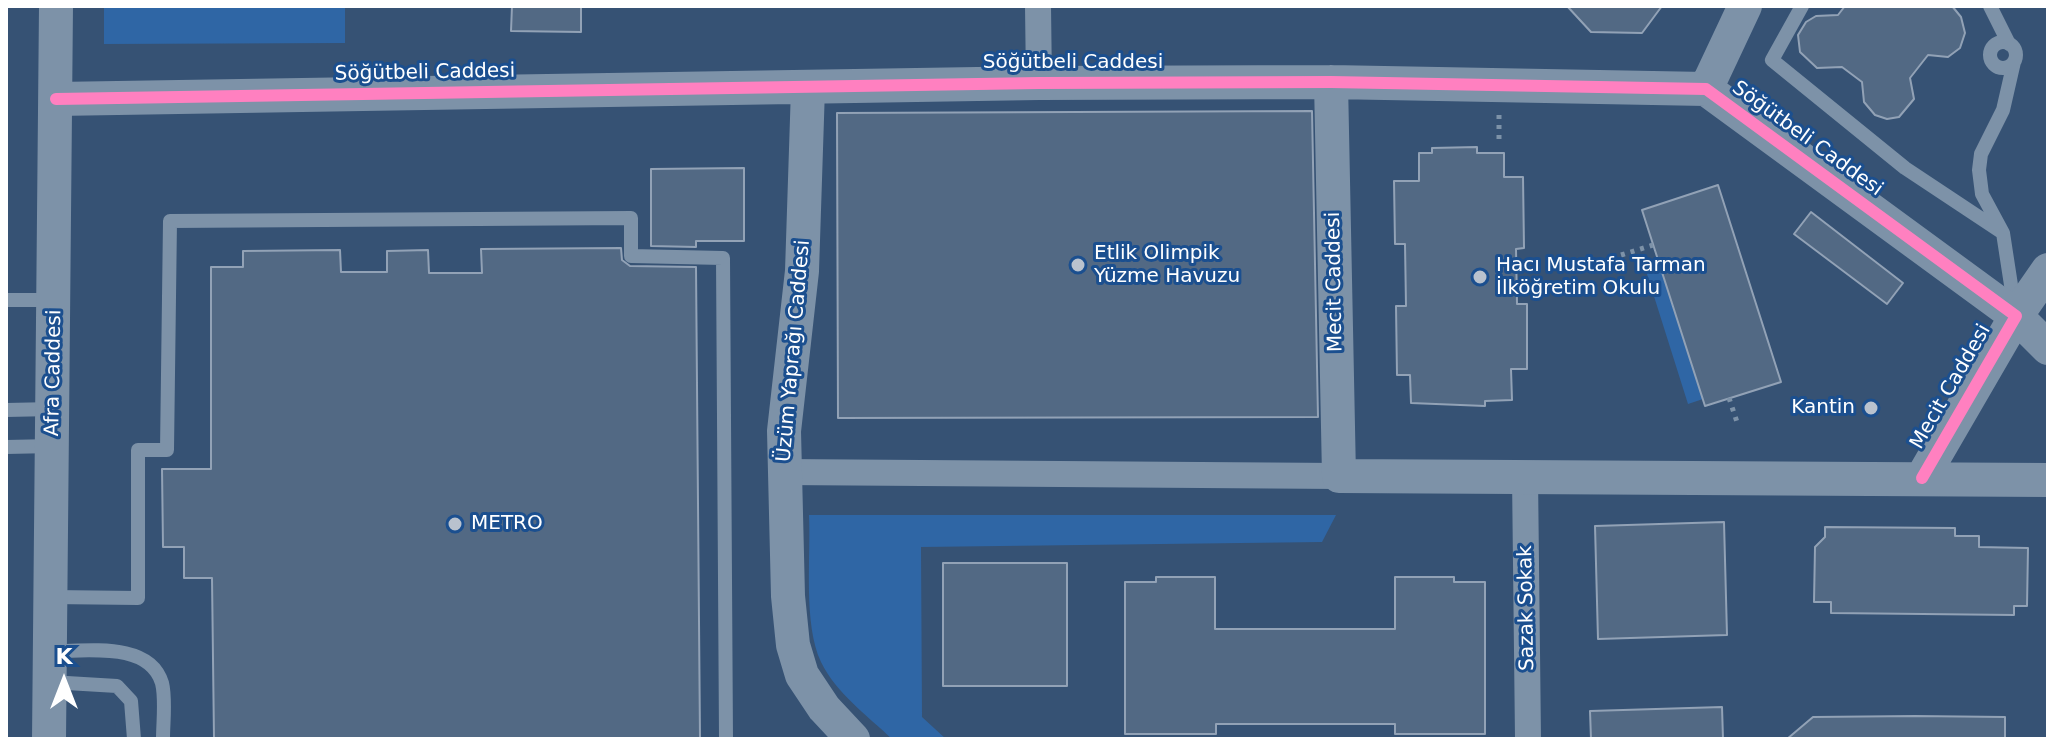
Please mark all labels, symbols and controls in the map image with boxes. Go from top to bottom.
street label: Söğütbeli Caddesi [983,51,1163,75]
street label: Söğütbeli Caddesi [335,59,515,87]
street label: Söğütbeli Caddesi [1727,76,1887,202]
street label: Mecit Caddesi [1322,212,1348,352]
street label: Üzüm Yaprağı Caddesi [772,239,816,463]
place label: Etlik Olimpik Yüzme Havuzu [1094,242,1240,289]
place label: Hacı Mustafa Tarman İlköğretim Okulu [1496,254,1706,301]
marker: Etlik Olimpik Yüzme Havuzu [1069,256,1087,274]
marker: Hacı Mustafa Tarman İlköğretim Okulu [1471,268,1489,286]
street label: Afra Caddesi [41,309,67,437]
street label: Mecit Caddesi [1906,320,1996,454]
place label: Kantin [1791,396,1855,420]
marker: Kantin [1862,399,1880,417]
place label: METRO [471,512,543,536]
marker: METRO [446,515,464,533]
street label: Sazak Sokak [1514,545,1540,671]
north arrow [24,641,104,721]
text: K [55,644,73,669]

